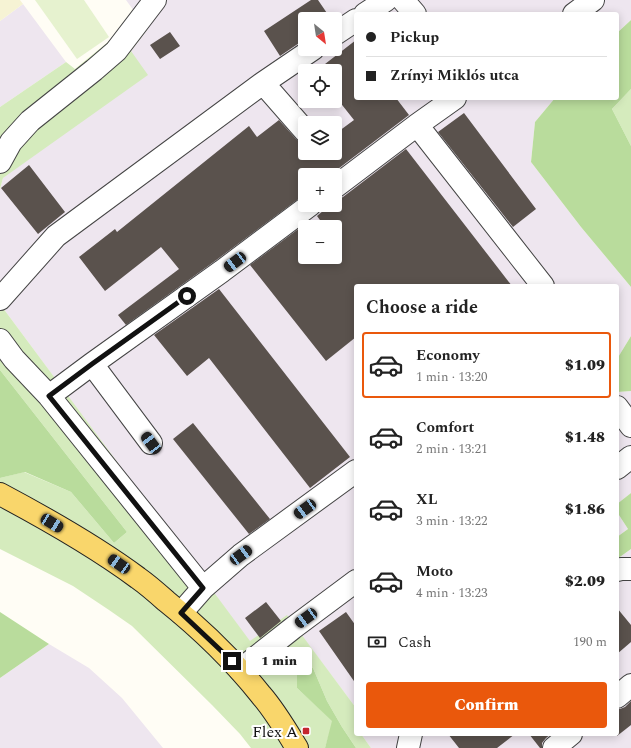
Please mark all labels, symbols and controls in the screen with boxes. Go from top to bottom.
north arrow [298,12,342,56]
map controls [298,12,342,264]
text: Pickup [390,26,439,49]
button: locate [298,64,342,108]
text: Zrínyi Miklós utca [390,64,519,87]
button: layers [298,116,342,160]
button: + [298,168,342,212]
button: − [298,220,342,264]
car [222,250,248,274]
route start [178,287,196,305]
text: Choose a ride [366,294,478,321]
text: Economy [416,344,480,367]
icon: car [368,347,404,383]
text: $1.09 [565,354,605,377]
text: 1 min · 13:20 [416,367,488,387]
text: Comfort [416,416,474,439]
icon: car [368,419,404,455]
text: $1.48 [565,426,605,449]
car [139,430,163,456]
text: 2 min · 13:21 [416,439,488,459]
text: XL [416,488,437,511]
icon: car [368,491,404,527]
car [292,497,318,521]
text: $1.86 [565,498,605,521]
text: 3 min · 13:22 [416,511,488,531]
car [39,512,65,534]
car [228,543,254,567]
car [106,552,132,576]
text: Moto [416,560,453,583]
icon: car [368,563,404,599]
text: $2.09 [565,570,605,593]
text: 4 min · 13:23 [416,583,488,603]
car [293,606,319,630]
icon: cash [366,631,388,653]
text: Cash [398,631,431,654]
text: 190 m [573,632,607,652]
callout: 1 min [246,647,312,675]
text: 1 min [261,651,297,671]
route end [223,652,241,670]
button: Confirm [366,682,607,728]
place label: Flex A [252,720,298,744]
marker: Flex A [301,726,311,736]

